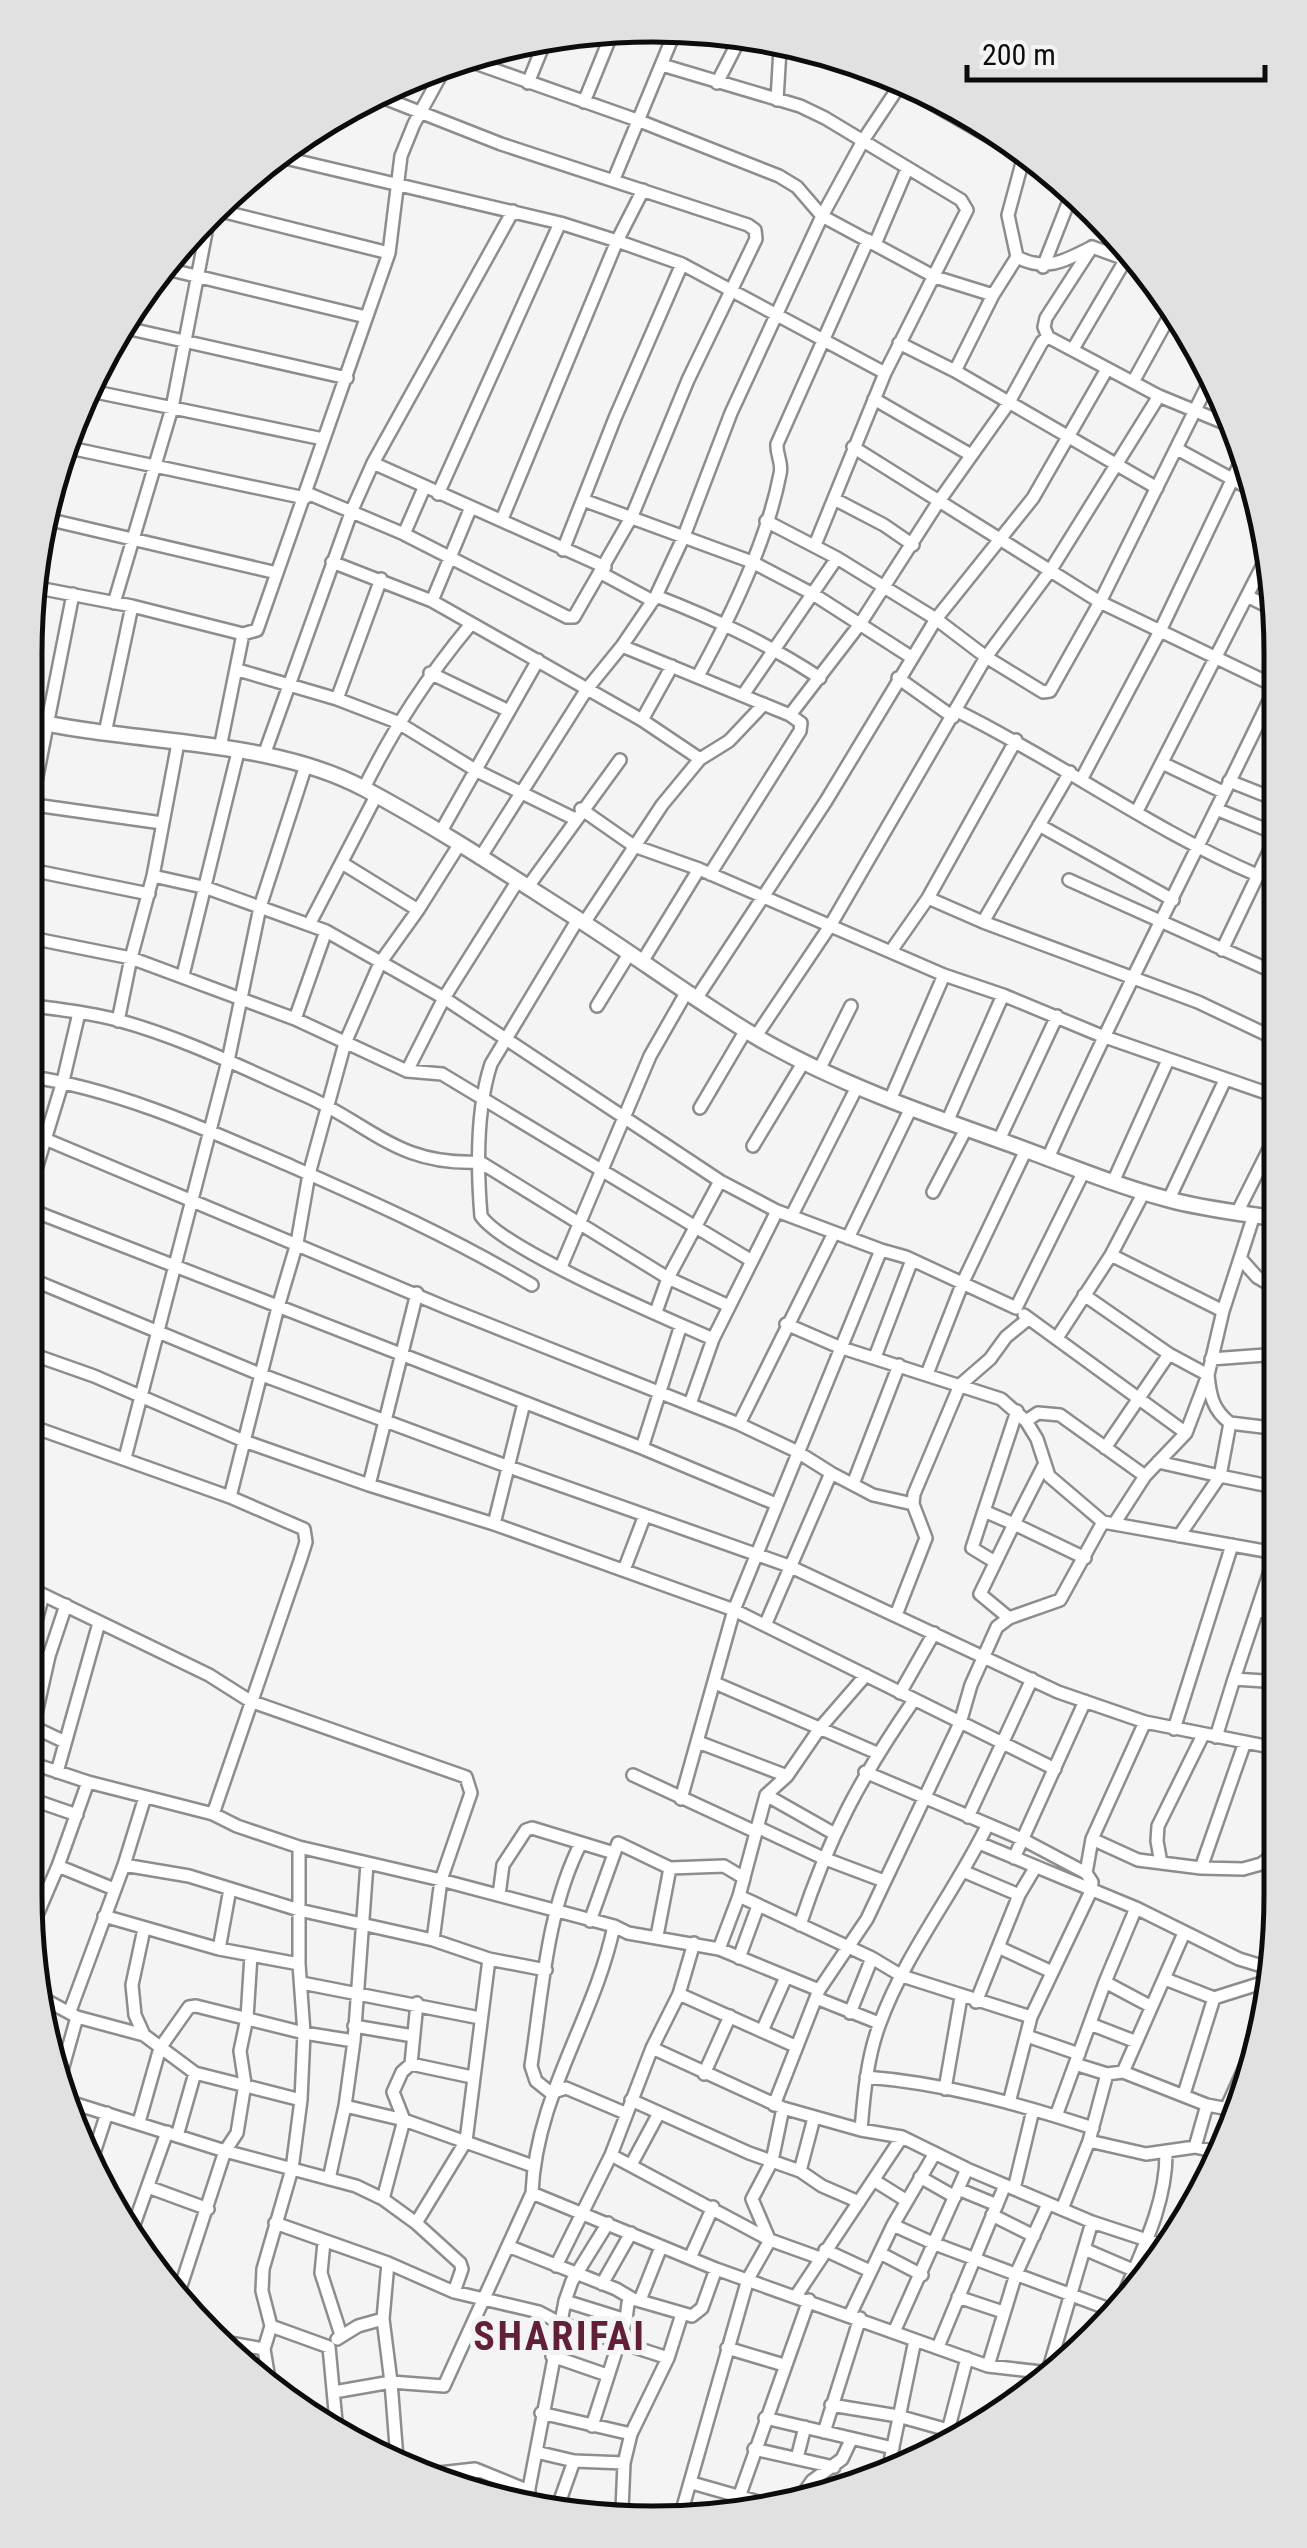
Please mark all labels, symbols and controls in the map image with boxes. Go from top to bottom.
scale bar [967,20,1264,82]
text: 200 m [982,37,1056,72]
district label: SHARIFAI [473,2313,647,2360]

